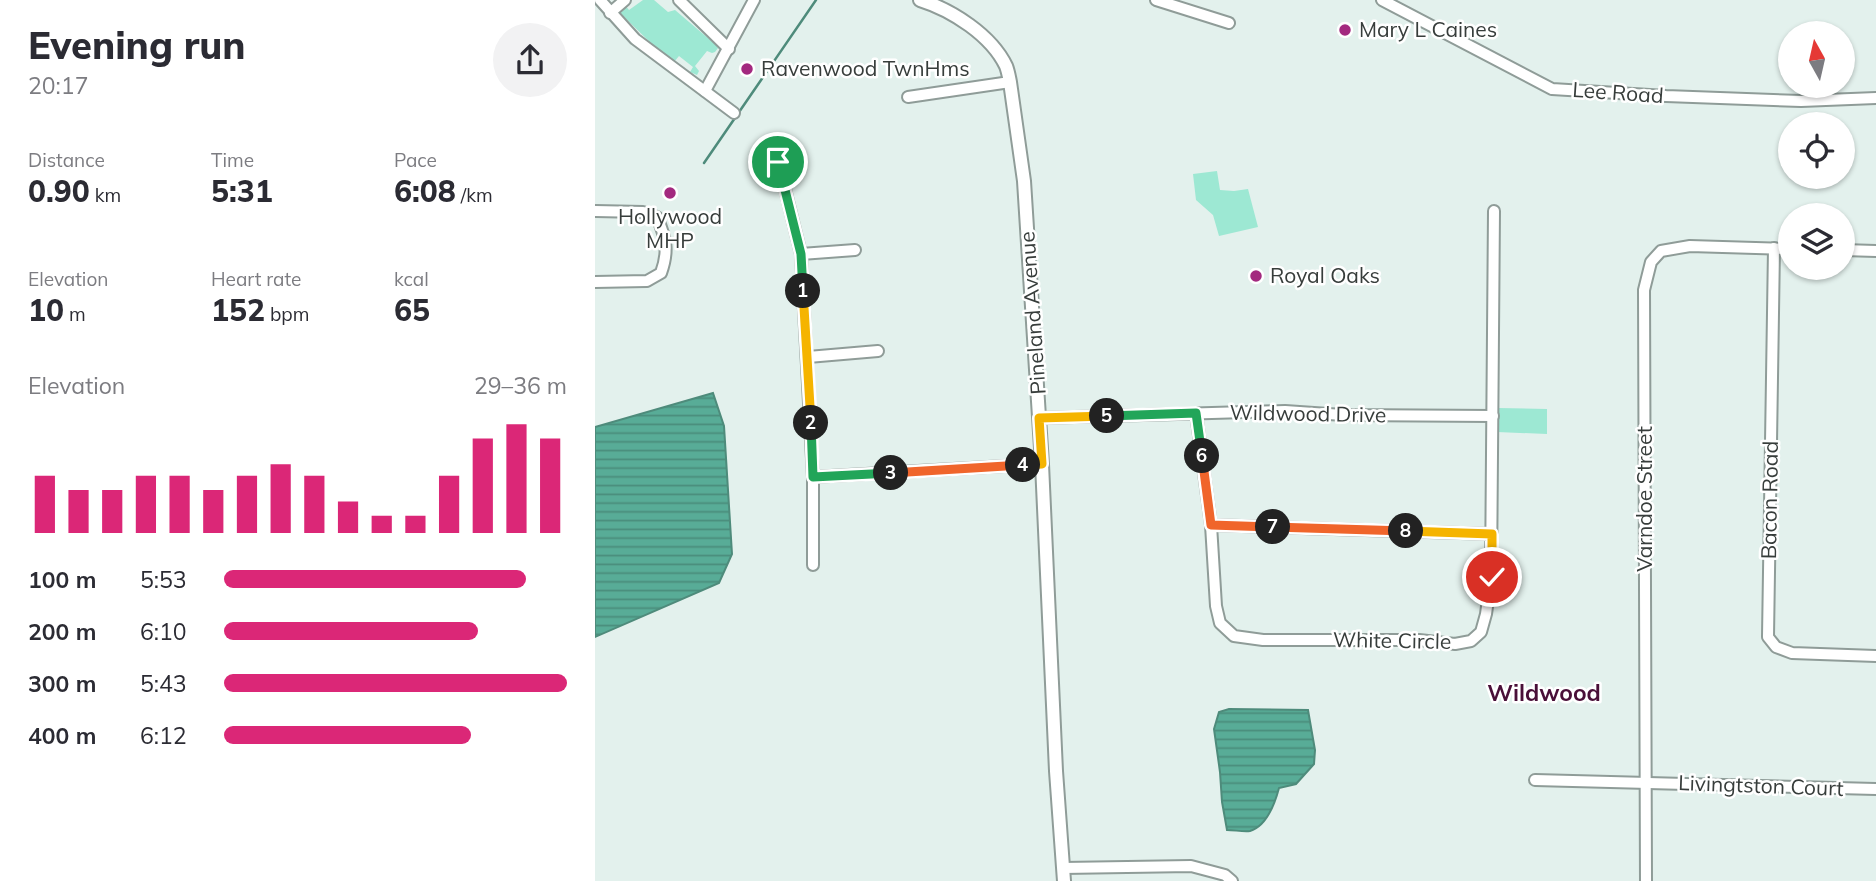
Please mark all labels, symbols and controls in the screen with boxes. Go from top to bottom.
place label: Mary L Caines [1359,16,1497,42]
text: Evening run [28,21,246,69]
north arrow [1778,21,1855,98]
map controls [1778,21,1855,280]
marker: Mary L Caines [1337,22,1353,38]
button: share [493,23,567,97]
place label: Ravenwood TwnHms [761,55,970,81]
marker: Ravenwood TwnHms [739,61,755,77]
text: 20:17 [28,71,88,100]
street label: Lee Road [1572,76,1664,108]
button: locate [1778,112,1855,189]
pin [748,132,808,192]
icon: arrive [759,143,797,181]
text: Distance [28,148,105,172]
text: Time [211,148,254,172]
text: Pace [394,148,437,172]
text: 0.90 [28,172,90,210]
text: 5:31 [211,172,273,210]
text: 6:08 [394,172,456,210]
text: km [90,183,121,207]
text: /km [456,183,493,207]
marker: Hollywood MHP [662,185,678,201]
place label: Hollywood MHP [618,203,722,253]
button: layers [1778,203,1855,280]
street label: Pineland Avenue [1013,231,1051,396]
place label: Royal Oaks [1270,262,1380,288]
text: Elevation [28,267,108,291]
text: Heart rate [211,267,301,291]
text: kcal [394,267,429,291]
marker: Royal Oaks [1248,268,1264,284]
pin: 1 [785,274,821,308]
text: 1 [797,278,808,302]
text: 10 [28,291,64,329]
text: 152 [211,291,265,329]
text: 65 [394,291,430,329]
text: m [64,302,86,326]
text: bpm [265,302,309,326]
text: Elevation [28,371,125,400]
text: 29–36 m [474,371,567,400]
pin: 5 [1089,398,1125,434]
street label: Wildwood Drive [1229,399,1387,427]
text: 5 [1101,403,1112,427]
pin: 2 [793,406,829,440]
text: 2 [805,410,816,434]
street label: Varndoe Street [1631,426,1657,572]
pin: 6 [1185,438,1219,474]
street label: Bacon Road [1755,441,1783,559]
text: 6 [1196,443,1207,467]
pin: 4 [1005,448,1041,482]
text: 4 [1017,452,1028,476]
pin: 3 [873,456,909,490]
text: 3 [885,460,896,484]
pin: 7 [1255,510,1291,544]
text: 7 [1267,514,1278,538]
pin: 8 [1389,514,1423,548]
text: 8 [1400,518,1411,542]
pin [1462,547,1522,607]
icon: check [1473,558,1511,596]
text: 100 m [28,565,96,594]
text: 5:53 [140,565,187,594]
text: 200 m [28,617,96,646]
text: 6:10 [140,617,187,646]
street label: White Circle [1333,626,1451,654]
text: 300 m [28,669,96,698]
text: 5:43 [140,669,187,698]
district label: Wildwood [1487,678,1601,707]
text: 400 m [28,721,96,750]
text: 6:12 [140,721,187,750]
street label: Livingtston Court [1678,769,1844,801]

